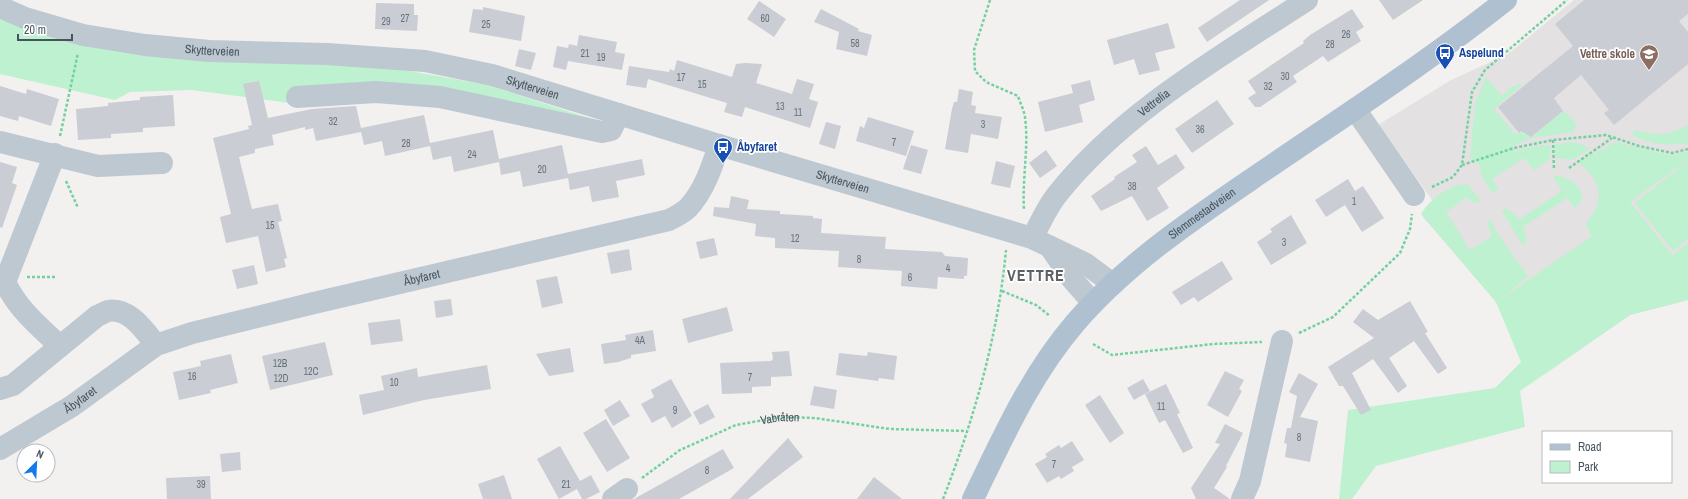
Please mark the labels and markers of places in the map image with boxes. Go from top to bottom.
bus stop icon: Aspelund [1434,42,1456,70]
school or university icon: Vettre skole [1638,43,1660,71]
place label: Aspelund [1459,45,1504,61]
place label: Vettre skole [1580,46,1636,62]
bus stop icon: Åbyfaret [712,136,734,164]
place label: Åbyfaret [737,139,778,155]

